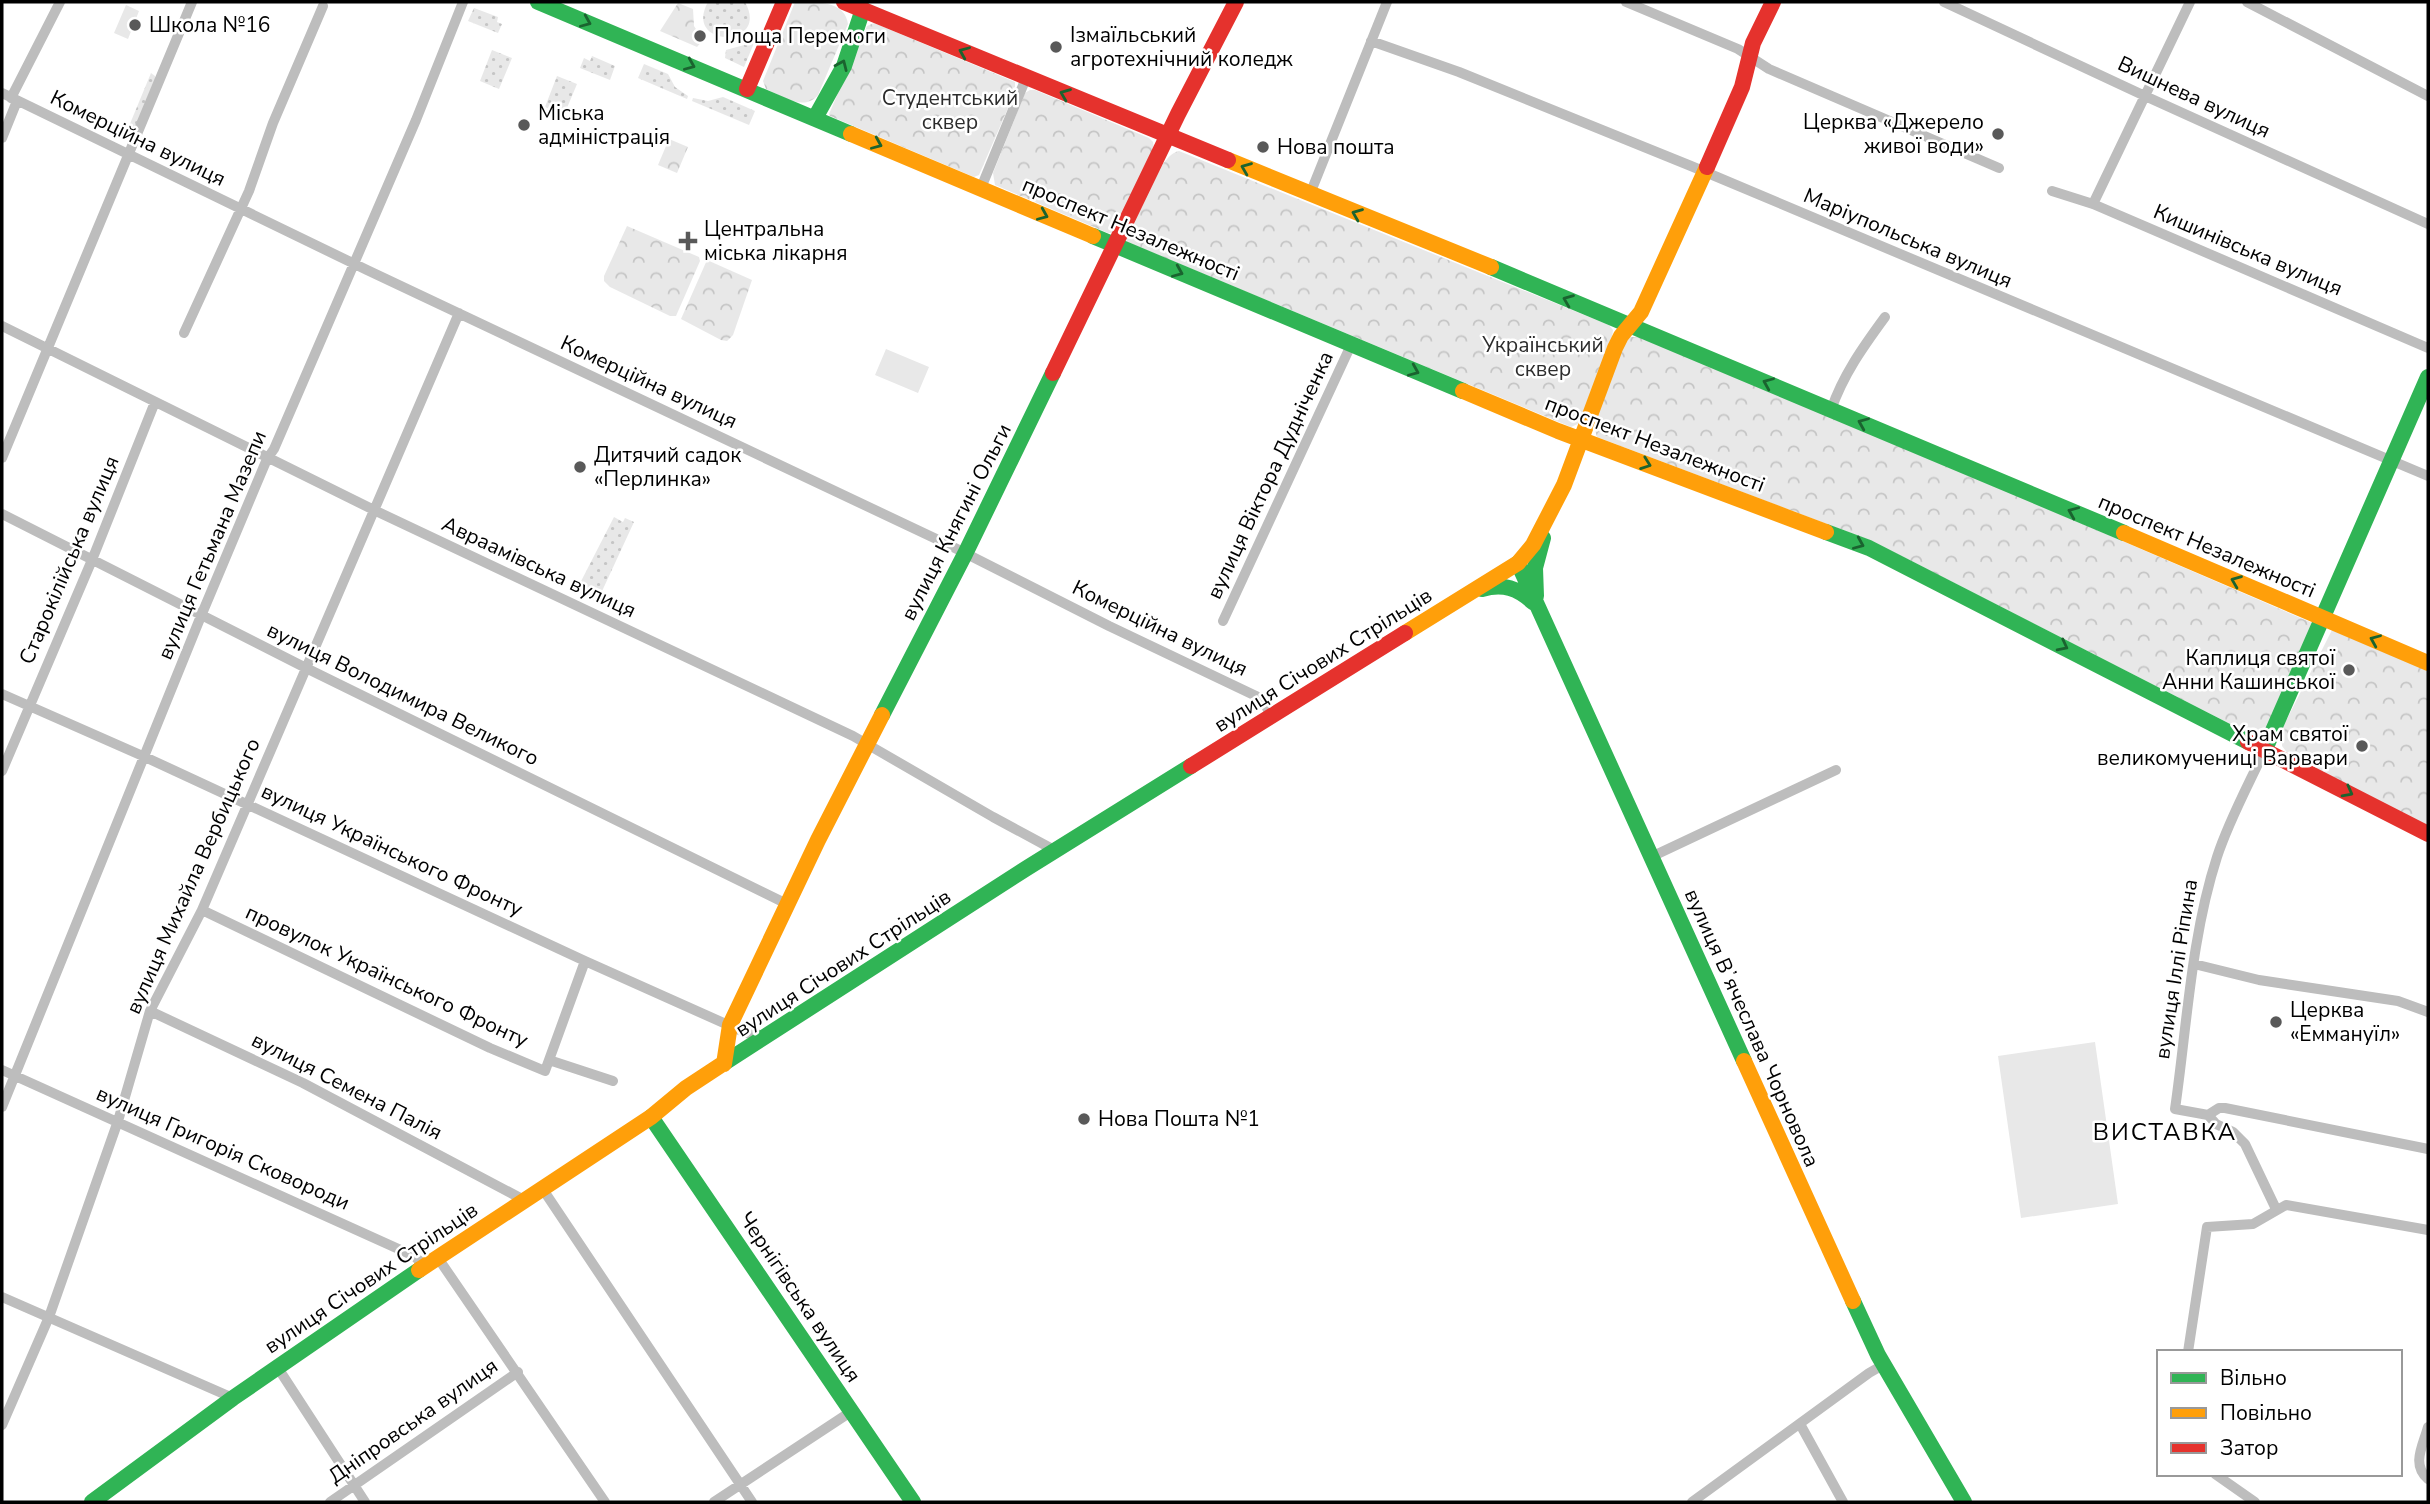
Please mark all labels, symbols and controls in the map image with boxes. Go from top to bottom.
place label: Школа №16 [149,11,270,39]
one-way arrow [579,13,591,27]
marker: Школа №16 [127,17,143,33]
place label: Ізмаїльський агротехнічний коледж [1070,21,1293,73]
place label: Площа Перемоги [714,22,886,50]
marker: Площа Перемоги [692,28,708,44]
marker: Ізмаїльський агротехнічний коледж [1048,39,1064,55]
one-way arrow [958,46,970,60]
street label: Вишнева вулиця [2113,49,2275,145]
one-way arrow [684,57,696,71]
one-way arrow [834,60,848,72]
street label: Комерційна вулиця [46,83,230,193]
park label: Студентський сквер [882,84,1018,136]
one-way arrow [1060,88,1072,102]
place label: Міська адміністрація [538,99,670,151]
place label: Церква «Джерело живої води» [1803,108,1984,160]
marker: Міська адміністрація [516,117,532,133]
marker: Церква «Джерело живої води» [1990,126,2006,142]
place label: Нова пошта [1277,133,1395,161]
one-way arrow [870,136,883,150]
marker: Нова пошта [1255,139,1271,155]
one-way arrow [1241,163,1253,177]
street label: проспект Незалежності [1018,170,1244,288]
street label: Маріупольська вулиця [1799,181,2017,295]
street label: Кишинівська вулиця [2149,198,2347,302]
one-way arrow [1037,206,1049,220]
one-way arrow [1352,208,1364,222]
place label: Центральна міська лікарня [704,215,848,267]
marker: Центральна міська лікарня [678,231,698,251]
one-way arrow [1171,263,1183,277]
one-way arrow [1563,294,1575,308]
street label: Комерційна вулиця [556,329,742,435]
park label: Український сквер [1481,331,1604,383]
street label: вулиця Віктора Дудніченка [1200,347,1340,603]
one-way arrow [1407,363,1420,377]
one-way arrow [1763,377,1775,391]
street label: проспект Незалежності [1541,389,1769,499]
one-way arrow [1858,418,1870,432]
street label: вулиця Княгині Ольги [894,419,1018,625]
street label: вулиця Гетьмана Мазепи [151,426,273,664]
place label: Дитячий садок «Перлинка» [594,441,742,493]
street label: Старокілійська вулиця [12,452,126,668]
one-way arrow [1640,456,1652,470]
marker: Дитячий садок «Перлинка» [572,459,588,475]
street label: проспект Незалежності [2094,487,2320,605]
one-way arrow [2068,506,2080,520]
street label: Авраамівська вулиця [437,510,641,624]
one-way arrow [1853,535,1865,549]
street label: Комерційна вулиця [1068,573,1252,683]
one-way arrow [2231,575,2243,589]
street label: вулиця Січових Стрільців [1209,581,1437,739]
street label: вулиця Володимира Великого [262,616,544,772]
one-way arrow [2369,635,2381,649]
one-way arrow [2056,637,2068,651]
place label: Каплиця cвятої Анни Кашинської [2162,644,2336,696]
marker: Каплиця cвятої Анни Кашинської [2341,662,2357,678]
place label: Храм святої великомучениці Варвари [2097,720,2349,772]
street label: вулиця Михайла Вербицького [119,734,267,1018]
marker: Храм святої великомучениці Варвари [2354,738,2370,754]
street label: вулиця Українського Фронту [257,777,527,923]
one-way arrow [2341,783,2353,797]
street label: вулиця Іллі Ріпина [2148,877,2204,1061]
street label: вулиця Січових Стрільців [730,883,956,1043]
street label: вулиця Вʼячеслава Чорновола [1678,885,1826,1171]
street label: провулок Українського Фронту [241,898,533,1054]
place label: Церква «Еммануїл» [2290,996,2400,1048]
marker: Церква «Еммануїл» [2268,1014,2284,1030]
street label: вулиця Семена Палія [247,1026,447,1146]
street label: вулиця Григорія Сковороди [92,1079,354,1217]
place label: Нова Пошта №1 [1098,1105,1260,1133]
marker: Нова Пошта №1 [1076,1111,1092,1127]
district label: ВИСТАВКА [2093,1116,2237,1148]
street label: вулиця Січових Стрільців [259,1196,483,1360]
street label: Чернігівська вулиця [732,1206,868,1388]
legend [2157,1350,2402,1476]
street label: Дніпровська вулиця [323,1352,503,1490]
text: Вільно [2220,1364,2287,1392]
text: Повільно [2220,1399,2312,1427]
text: Затор [2220,1434,2278,1462]

